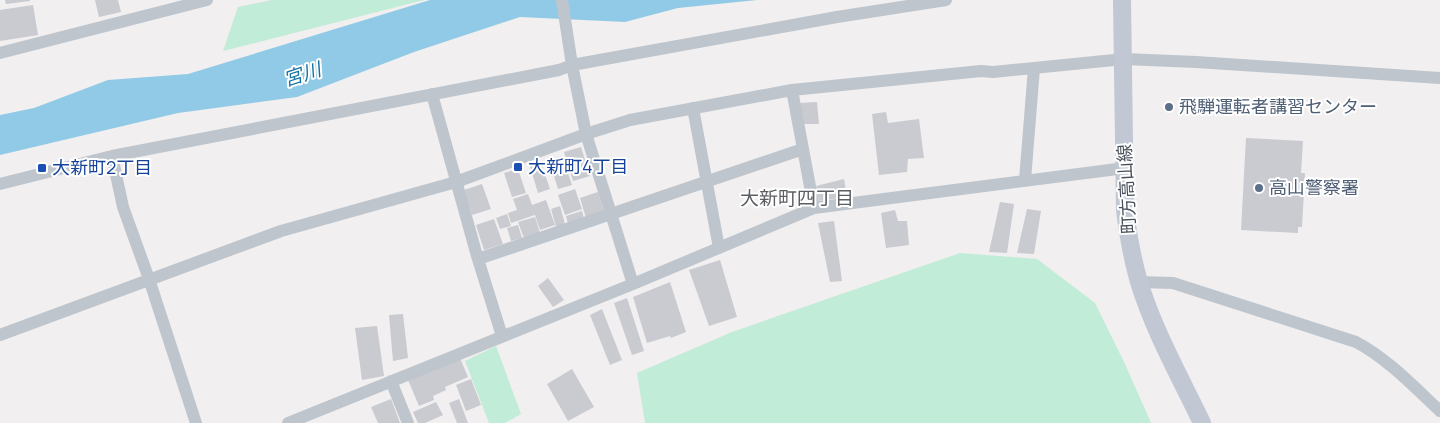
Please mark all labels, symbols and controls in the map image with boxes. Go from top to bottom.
water label: 宮川 [280,55,326,92]
place label: 飛騨運転者講習センター [1179,94,1377,118]
marker: 飛騨運転者講習センター [1163,101,1175,113]
street label: 町方高山線 [1112,143,1140,235]
place label: 大新町4丁目 [528,154,629,178]
place label: 大新町2丁目 [52,155,152,179]
marker: 大新町4丁目 [512,161,524,173]
marker: 大新町2丁目 [36,162,48,174]
place label: 高山警察署 [1269,175,1359,199]
marker: 高山警察署 [1253,182,1265,194]
district label: 大新町四丁目 [740,185,854,211]

